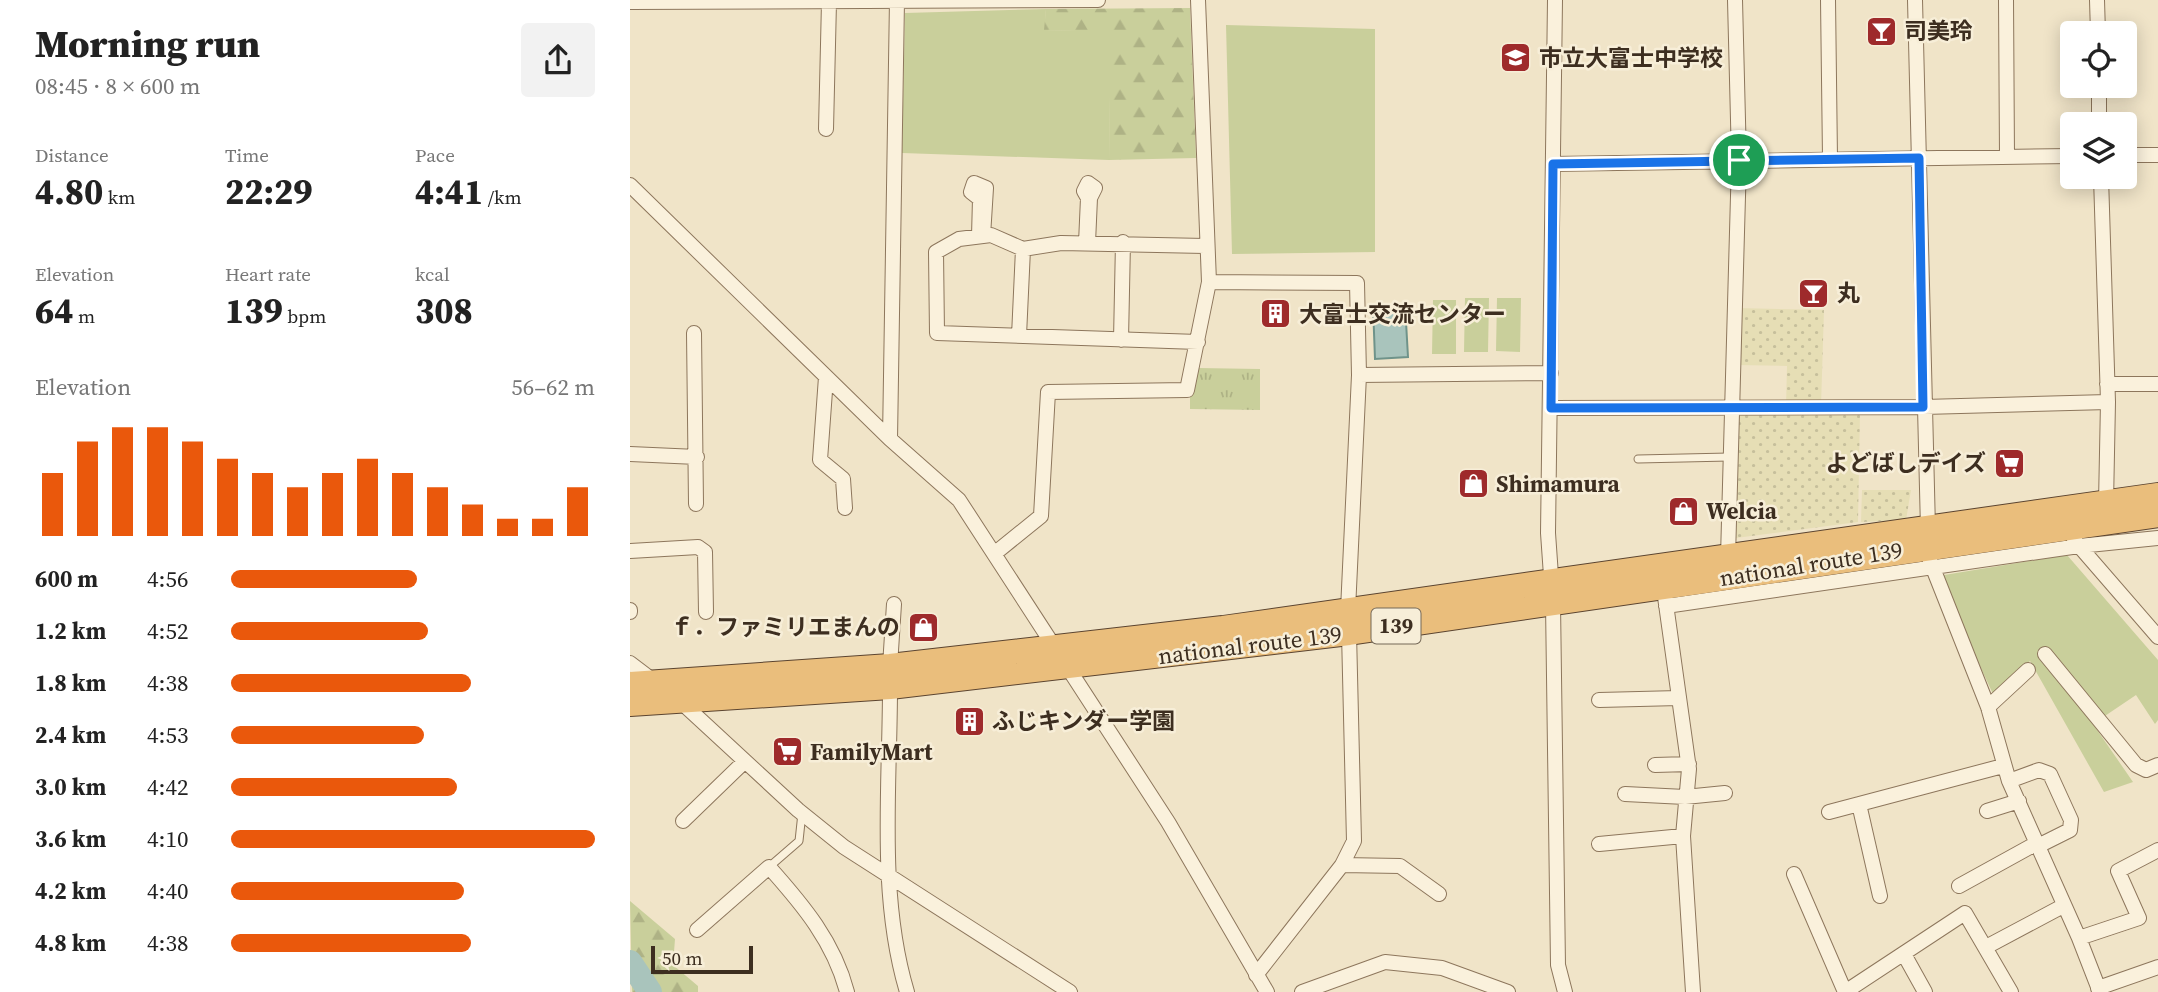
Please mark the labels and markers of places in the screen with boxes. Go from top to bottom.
bar icon: 司美玲 [1864,14,1898,48]
place label: 司美玲 [1904,15,1973,47]
school or university icon: 市立大富士中学校 [1499,41,1533,75]
place label: 市立大富士中学校 [1539,42,1723,74]
pin [1709,130,1769,190]
bar icon: 丸 [1797,276,1831,310]
place label: 丸 [1837,277,1860,309]
building icon: 大富士交流センター [1259,297,1293,331]
place label: 大富士交流センター [1299,298,1506,330]
supermarket icon: よどばしデイズ [1992,446,2026,480]
place label: よどばしデイズ [1826,447,1986,479]
shop icon: Shimamura [1456,467,1490,501]
place label: Shimamura [1496,468,1621,500]
shop icon: Welcia [1666,494,1700,528]
place label: Welcia [1706,495,1778,527]
shop icon: ｆ．ファミリエまんの [906,610,940,644]
place label: ｆ．ファミリエまんの [670,611,900,643]
building icon: ふじキンダー学園 [952,704,986,738]
place label: ふじキンダー学園 [992,705,1175,737]
supermarket icon: FamilyMart [770,735,804,769]
place label: FamilyMart [810,736,933,768]

